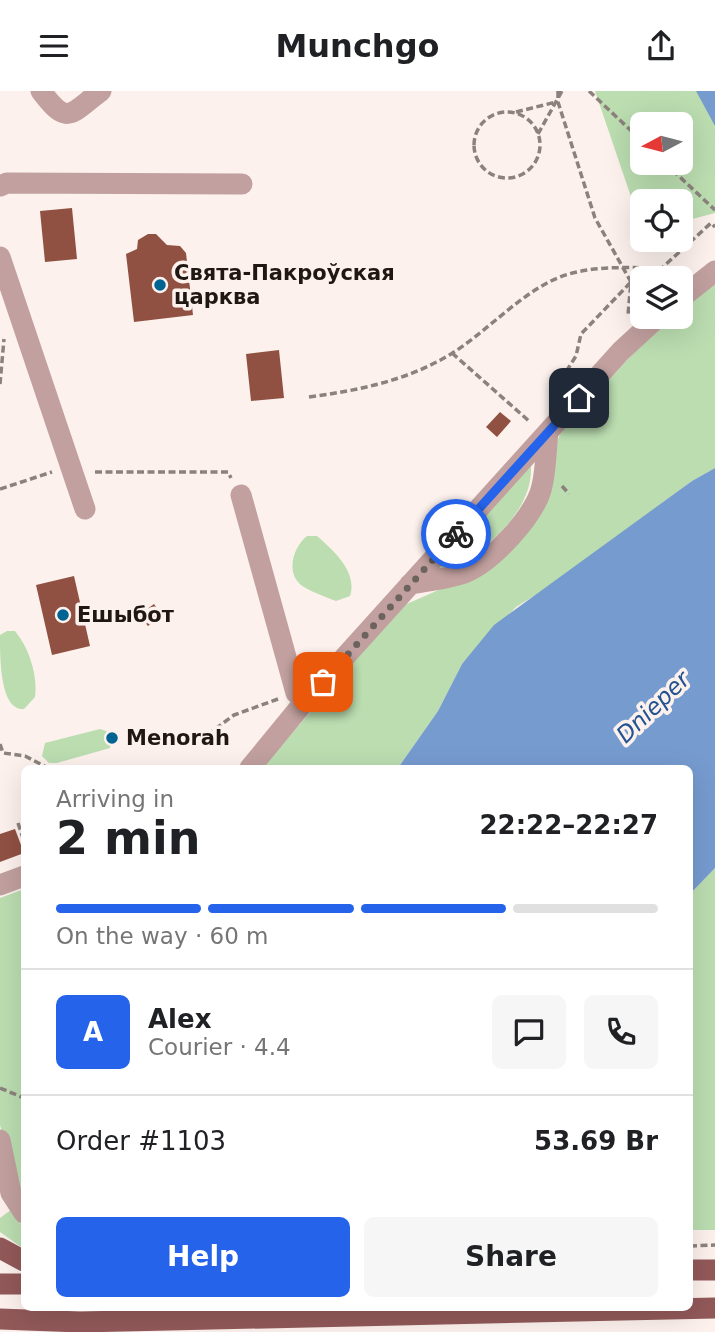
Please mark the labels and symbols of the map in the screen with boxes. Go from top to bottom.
north arrow [630,112,693,175]
place label: Свята-Пакроўская царква [174,261,395,309]
marker: Свята-Пакроўская царква [152,277,168,293]
pin [549,368,609,428]
courier [421,499,491,569]
place label: Ешыбот [77,603,175,627]
marker: Ешыбот [55,607,71,623]
pin [293,652,353,712]
water label: Dnieper [611,665,696,748]
place label: Menorah [126,726,230,750]
marker: Menorah [104,730,120,746]

